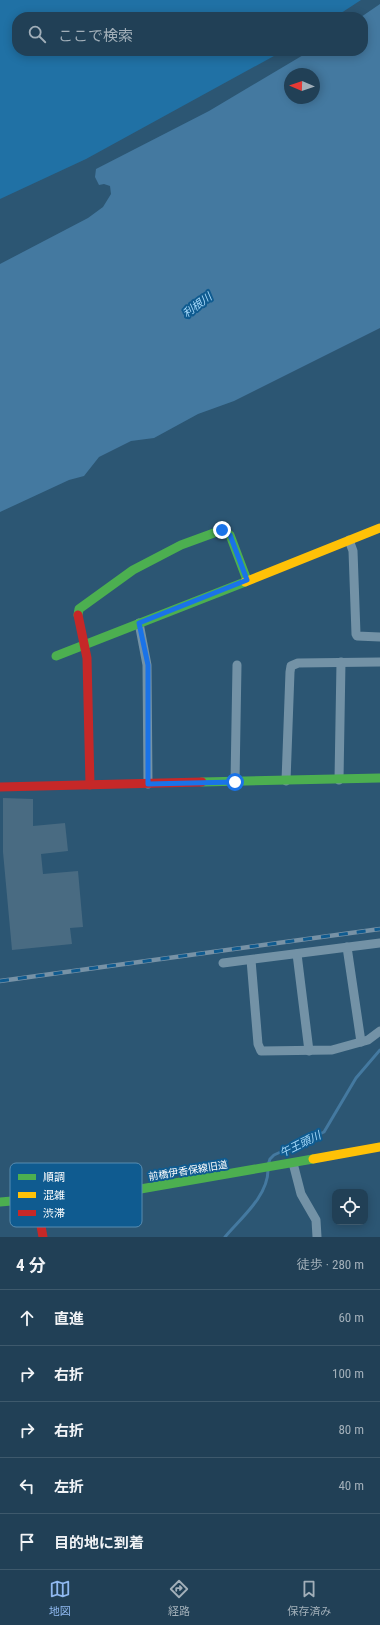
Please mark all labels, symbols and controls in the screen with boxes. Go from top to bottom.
search box [12,12,368,56]
icon: search [26,23,48,45]
text: ここで検索 [58,27,133,45]
north arrow [284,68,320,104]
water label: 利根川 [180,290,215,321]
route end [213,521,231,539]
route start [226,773,244,791]
water label: 午王頭川 [278,1129,324,1160]
street label: 前橋伊香保線旧道 [148,1159,228,1182]
legend [10,1163,142,1227]
text: 順調 [43,1171,65,1184]
text: 混雑 [43,1189,65,1202]
map controls [332,1189,368,1225]
button: locate [332,1189,368,1225]
text: 渋滞 [43,1207,65,1220]
text: 4 分 [16,1255,46,1275]
text: 徒歩 · 280 m [297,1257,364,1272]
icon: ahead [16,1307,38,1329]
text: 直進 [54,1310,84,1328]
text: 60 m [338,1310,364,1325]
icon: right [16,1363,38,1385]
text: 右折 [54,1366,84,1384]
text: 100 m [332,1366,364,1381]
icon: right [16,1419,38,1441]
text: 右折 [54,1422,84,1440]
text: 80 m [338,1422,364,1437]
icon: left [16,1475,38,1497]
text: 左折 [54,1478,84,1496]
text: 40 m [338,1478,364,1493]
icon: arrive [16,1531,38,1553]
text: 目的地に到着 [54,1534,144,1552]
tab: 地図 [49,1578,71,1618]
tab: 経路 [168,1578,190,1618]
tab: 保存済み [287,1578,331,1618]

